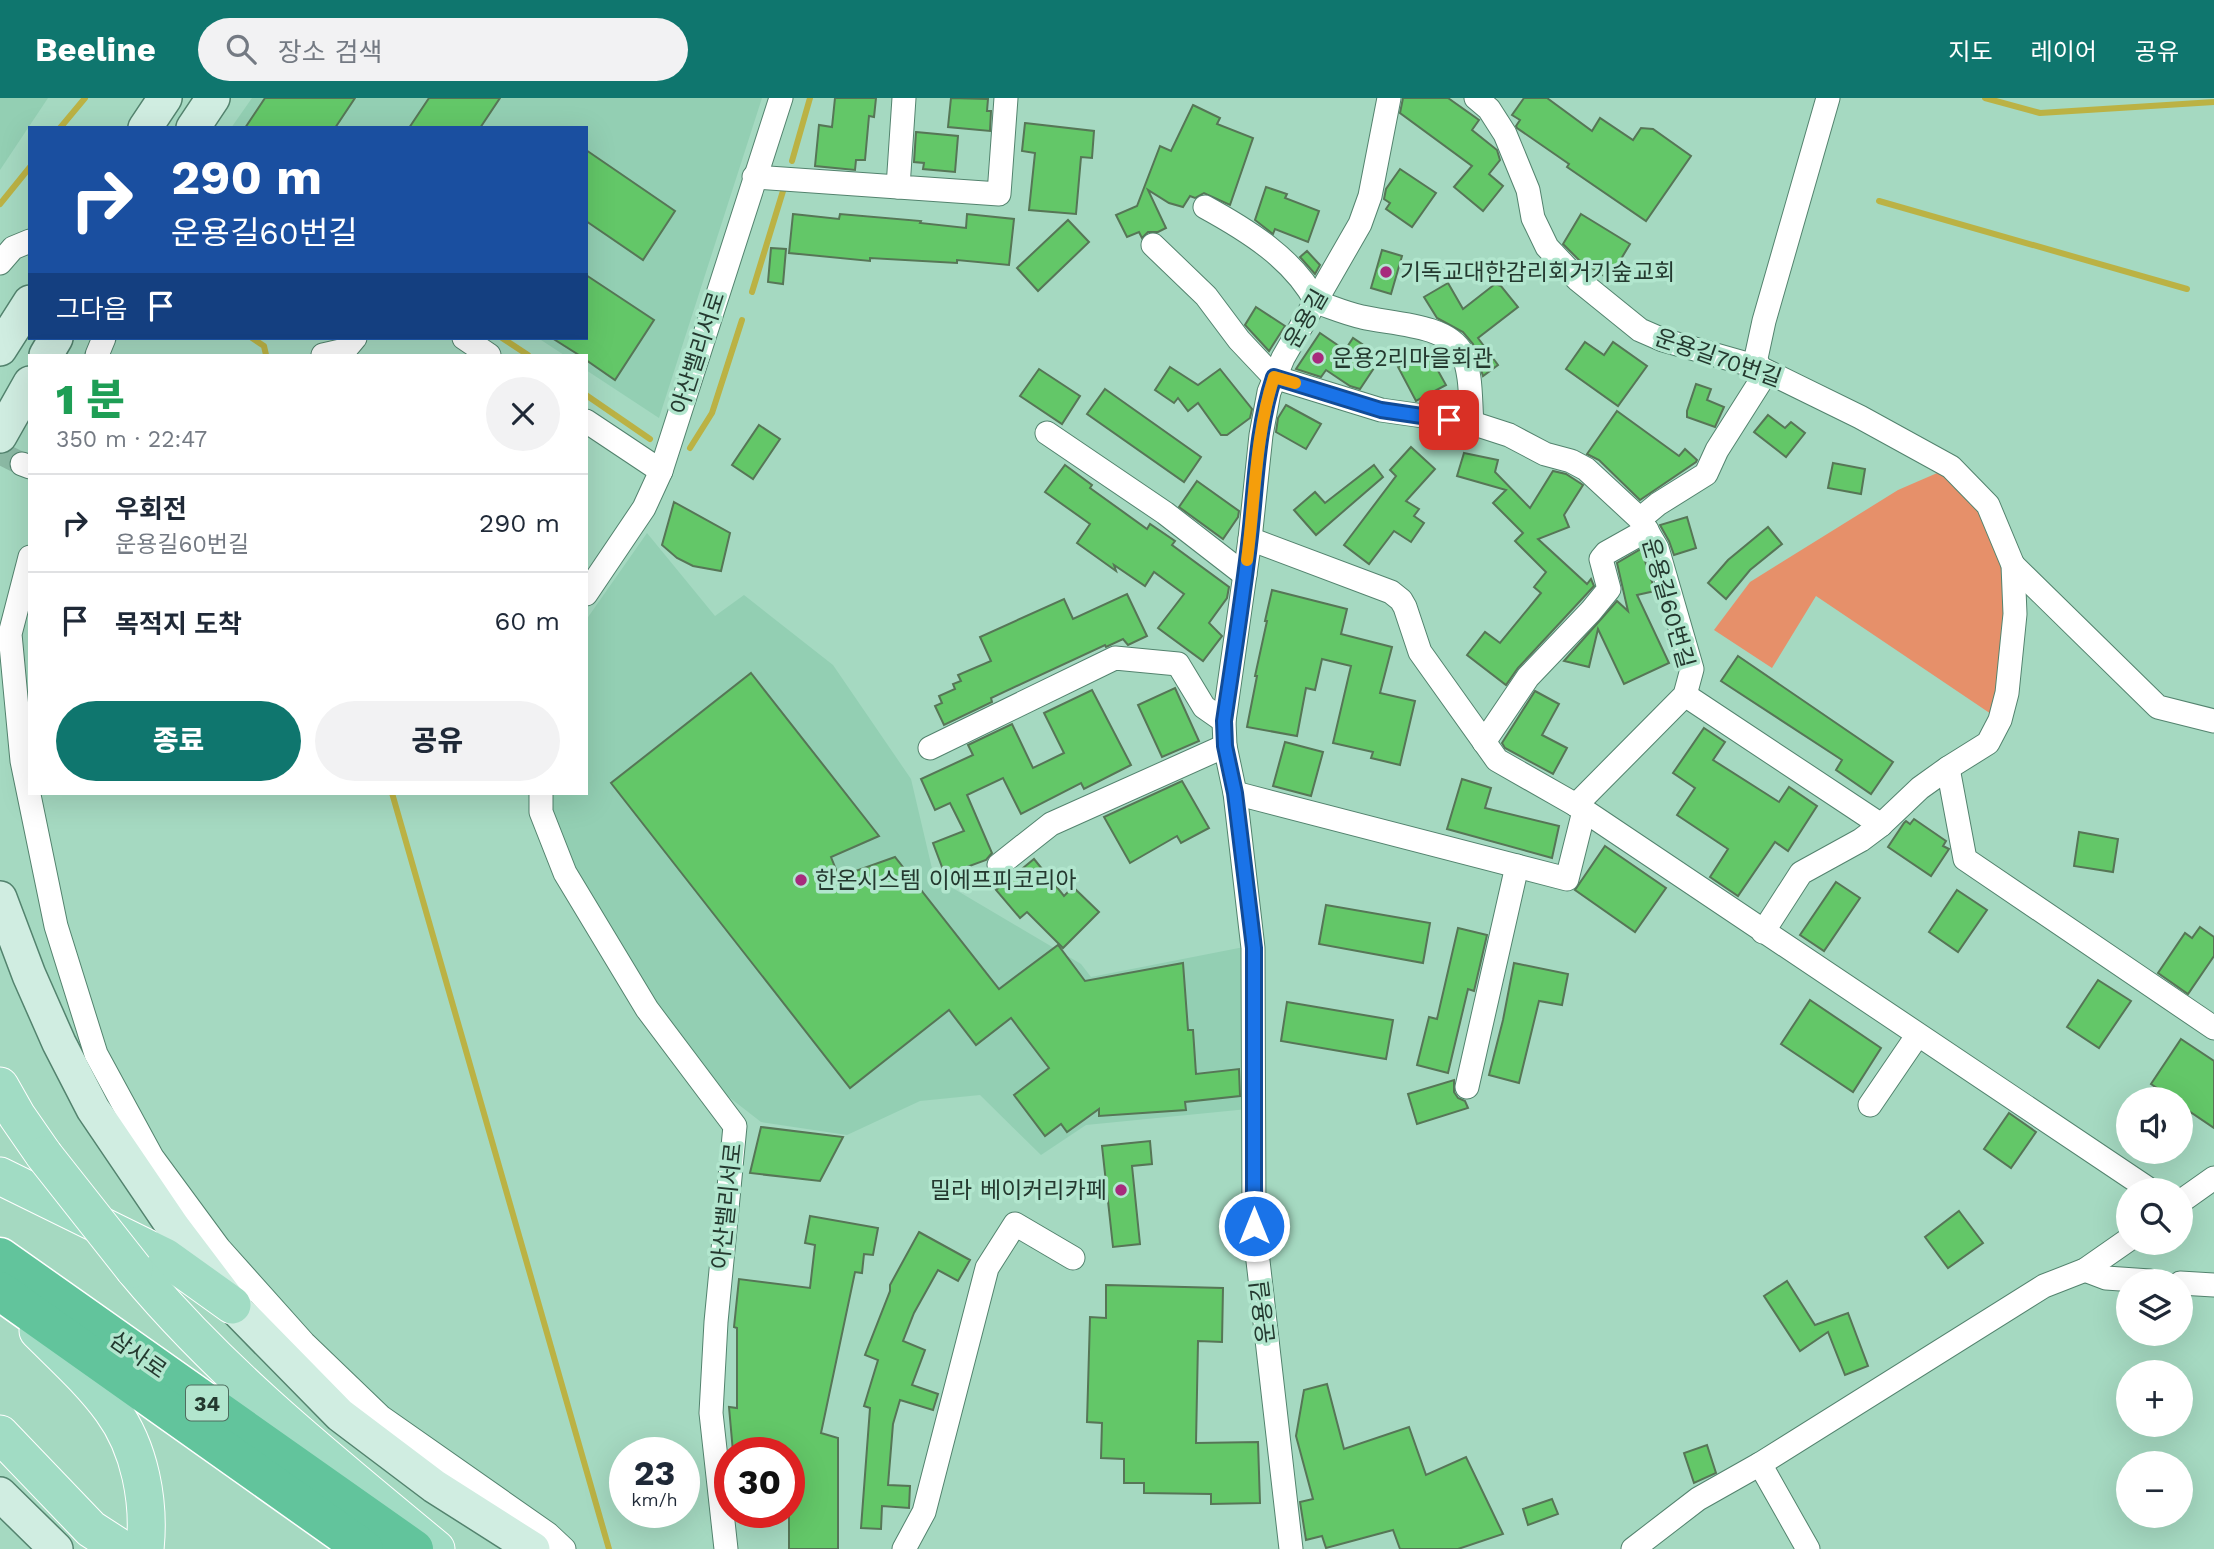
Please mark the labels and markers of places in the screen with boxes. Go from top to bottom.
place label: 기독교대한감리회거기숲교회 [1400,259,1675,286]
marker: 기독교대한감리회거기숲교회 [1378,264,1394,280]
place label: 운용2리마을회관 [1332,345,1494,372]
marker: 운용2리마을회관 [1310,350,1326,366]
pin [1419,390,1479,450]
place label: 한온시스템 이에프피코리아 [815,867,1077,894]
marker: 한온시스템 이에프피코리아 [793,872,809,888]
place label: 밀라 베이커리카페 [930,1177,1107,1204]
marker: 밀라 베이커리카페 [1113,1182,1129,1198]

